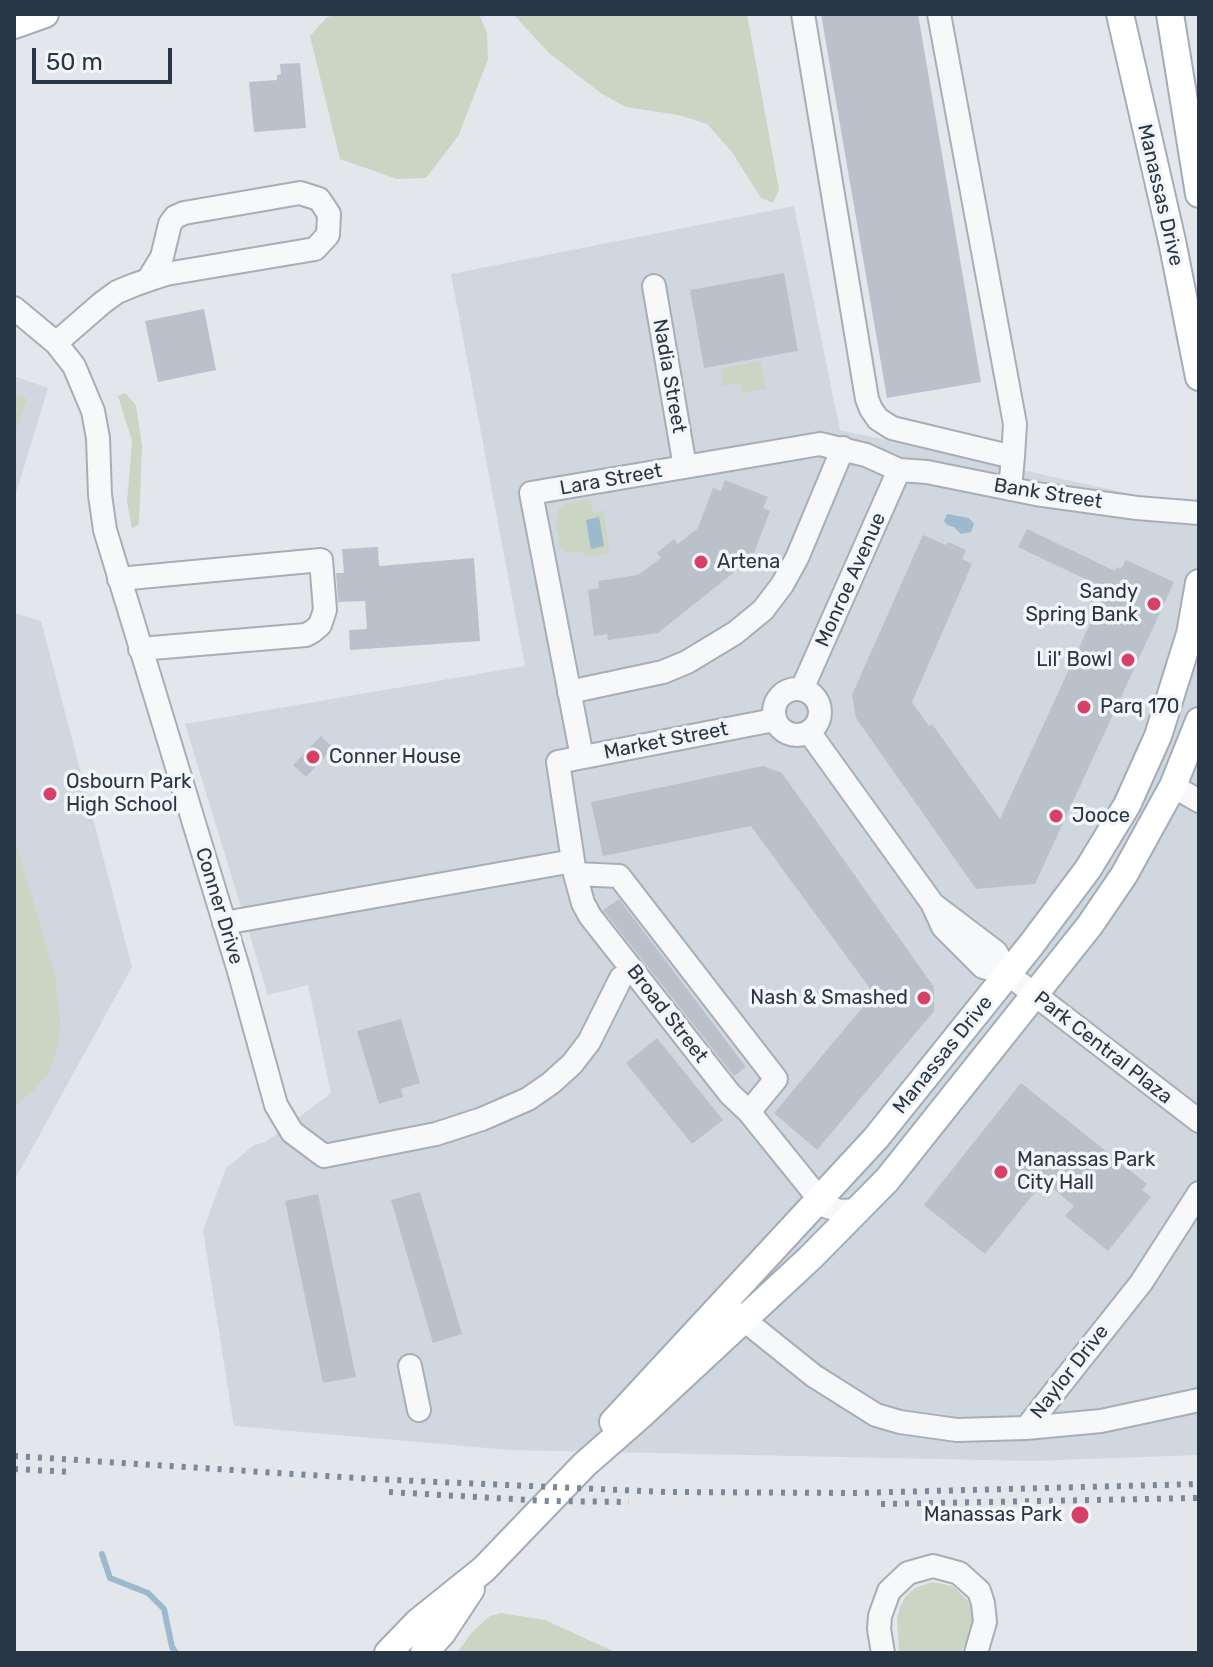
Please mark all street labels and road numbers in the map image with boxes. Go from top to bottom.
street label: Manassas Drive [1132,122,1188,268]
street label: Nadia Street [647,317,691,435]
street label: Lara Street [558,459,664,501]
street label: Bank Street [992,474,1104,514]
street label: Monroe Avenue [811,509,891,651]
street label: Market Street [602,717,730,765]
street label: Conner Drive [190,845,248,967]
street label: Broad Street [621,960,713,1068]
street label: Park Central Plaza [1029,987,1177,1109]
street label: Manassas Drive [888,991,998,1119]
street label: Naylor Drive [1026,1320,1114,1424]

